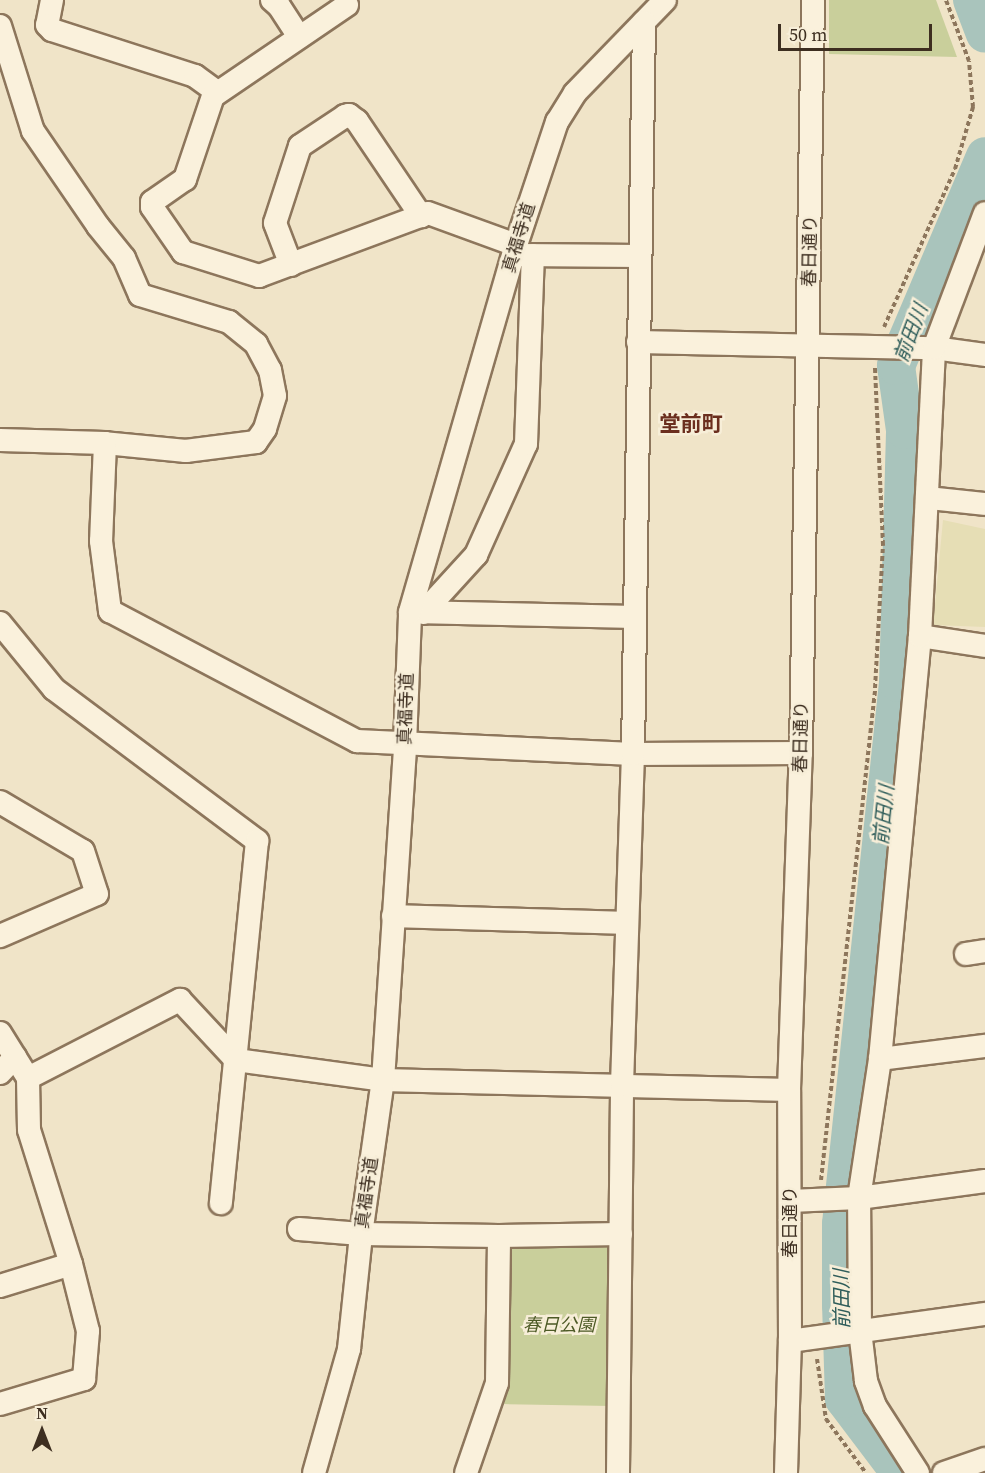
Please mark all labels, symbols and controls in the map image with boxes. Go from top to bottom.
scale bar [781,12,936,50]
text: 50 m [789,22,827,47]
street label: 真福寺道 [498,200,540,276]
street label: 春日通り [799,215,821,287]
water label: 前田川 [889,301,933,365]
district label: 堂前町 [660,411,722,437]
street label: 真福寺道 [394,673,418,745]
street label: 春日通り [790,701,812,773]
water label: 前田川 [869,784,899,846]
street label: 真福寺道 [351,1156,383,1230]
street label: 春日通り [779,1186,801,1258]
water label: 前田川 [829,1269,855,1329]
park label: 春日公園 [523,1314,595,1336]
north arrow [12,1401,72,1461]
text: N [36,1402,48,1424]

